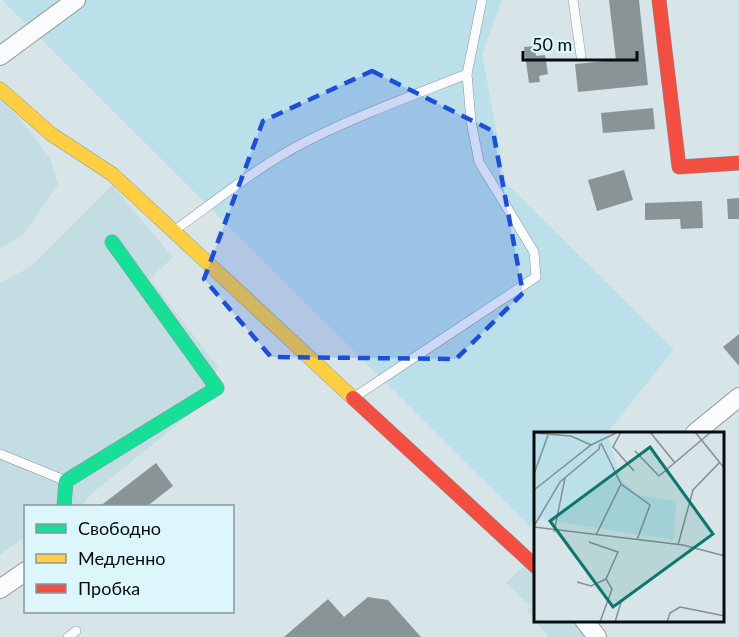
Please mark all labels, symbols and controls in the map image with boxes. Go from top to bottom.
scale bar [523,24,637,62]
text: 50 m [532,33,572,55]
inset map [534,432,724,622]
legend [24,505,234,613]
text: Свободно [78,517,161,539]
text: Медленно [78,547,166,569]
text: Пробка [78,577,140,599]

